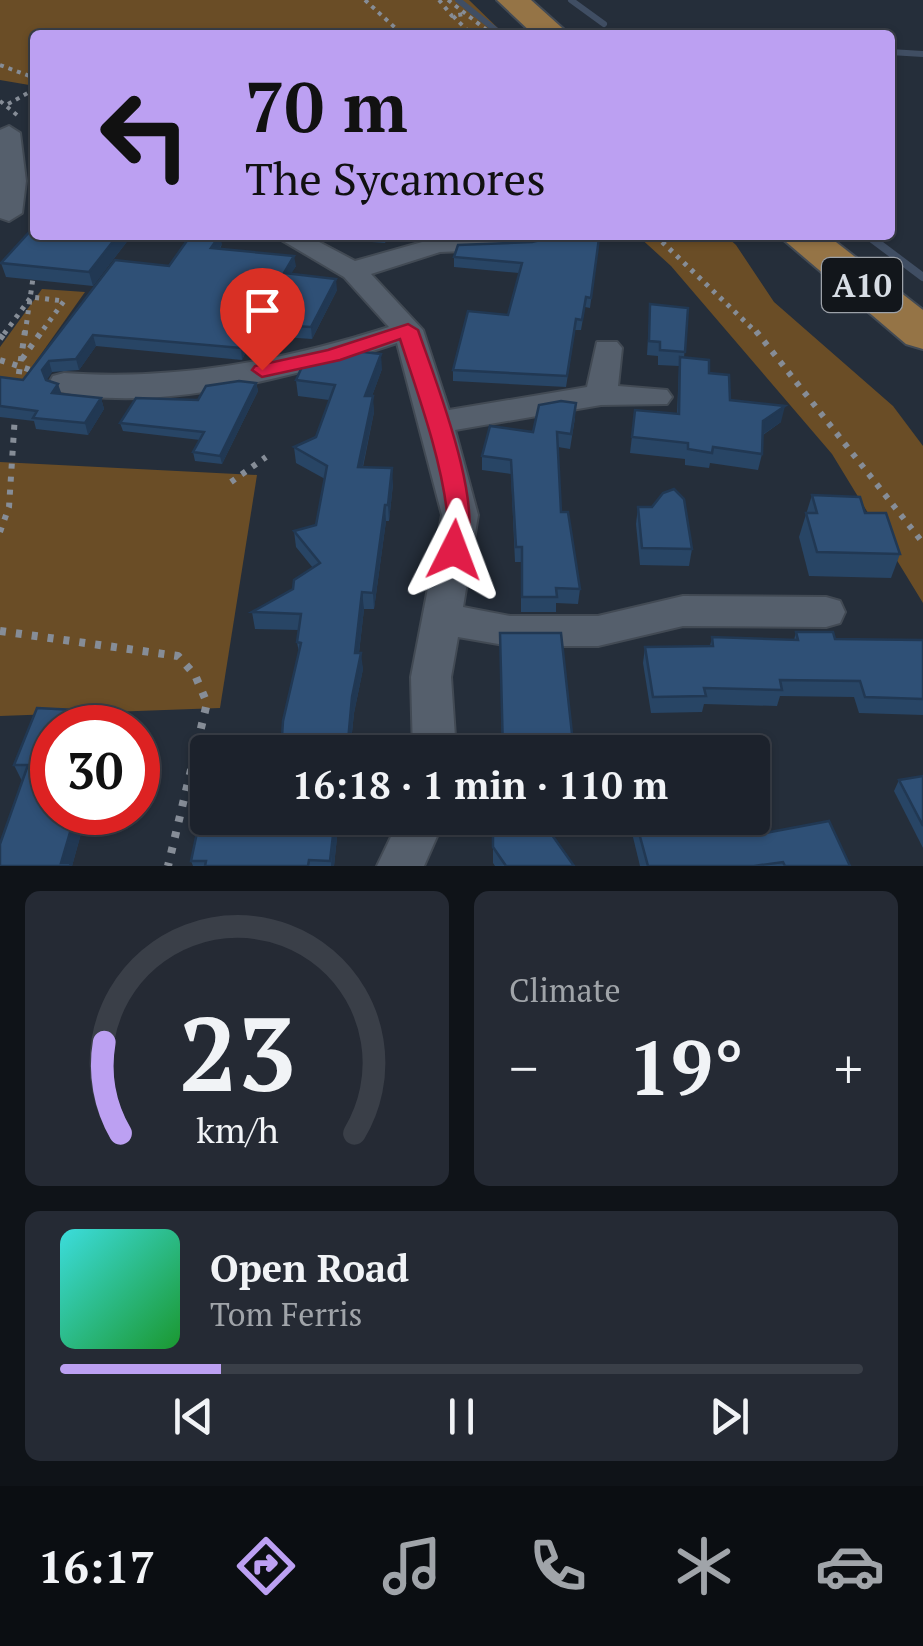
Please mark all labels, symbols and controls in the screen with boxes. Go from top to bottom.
text: 70 m [245,59,408,152]
icon: left [80,70,210,200]
text: The Sycamores [245,148,546,208]
road number: A10 [822,258,902,312]
pin [220,268,305,371]
icon: arrive [235,283,290,338]
position arrow [402,498,506,602]
speed limit sign: 30 [30,705,160,835]
text: 16:18 · 1 min · 110 m [292,760,668,810]
text: Climate [509,969,621,1011]
text: 23 [178,983,296,1121]
text: 19° [628,1017,744,1116]
text: − [509,1031,538,1104]
text: + [834,1031,863,1104]
text: km/h [196,1106,278,1153]
text: Open Road [210,1243,409,1293]
text: Tom Ferris [210,1293,362,1335]
icon: previous [166,1389,221,1444]
icon: pause [434,1389,489,1444]
icon: next [702,1389,757,1444]
icon: directions [231,1531,301,1601]
icon: music [377,1531,447,1601]
icon: phone [523,1531,593,1601]
icon: climate [669,1531,739,1601]
icon: car [815,1531,885,1601]
text: 16:17 [38,1536,155,1596]

